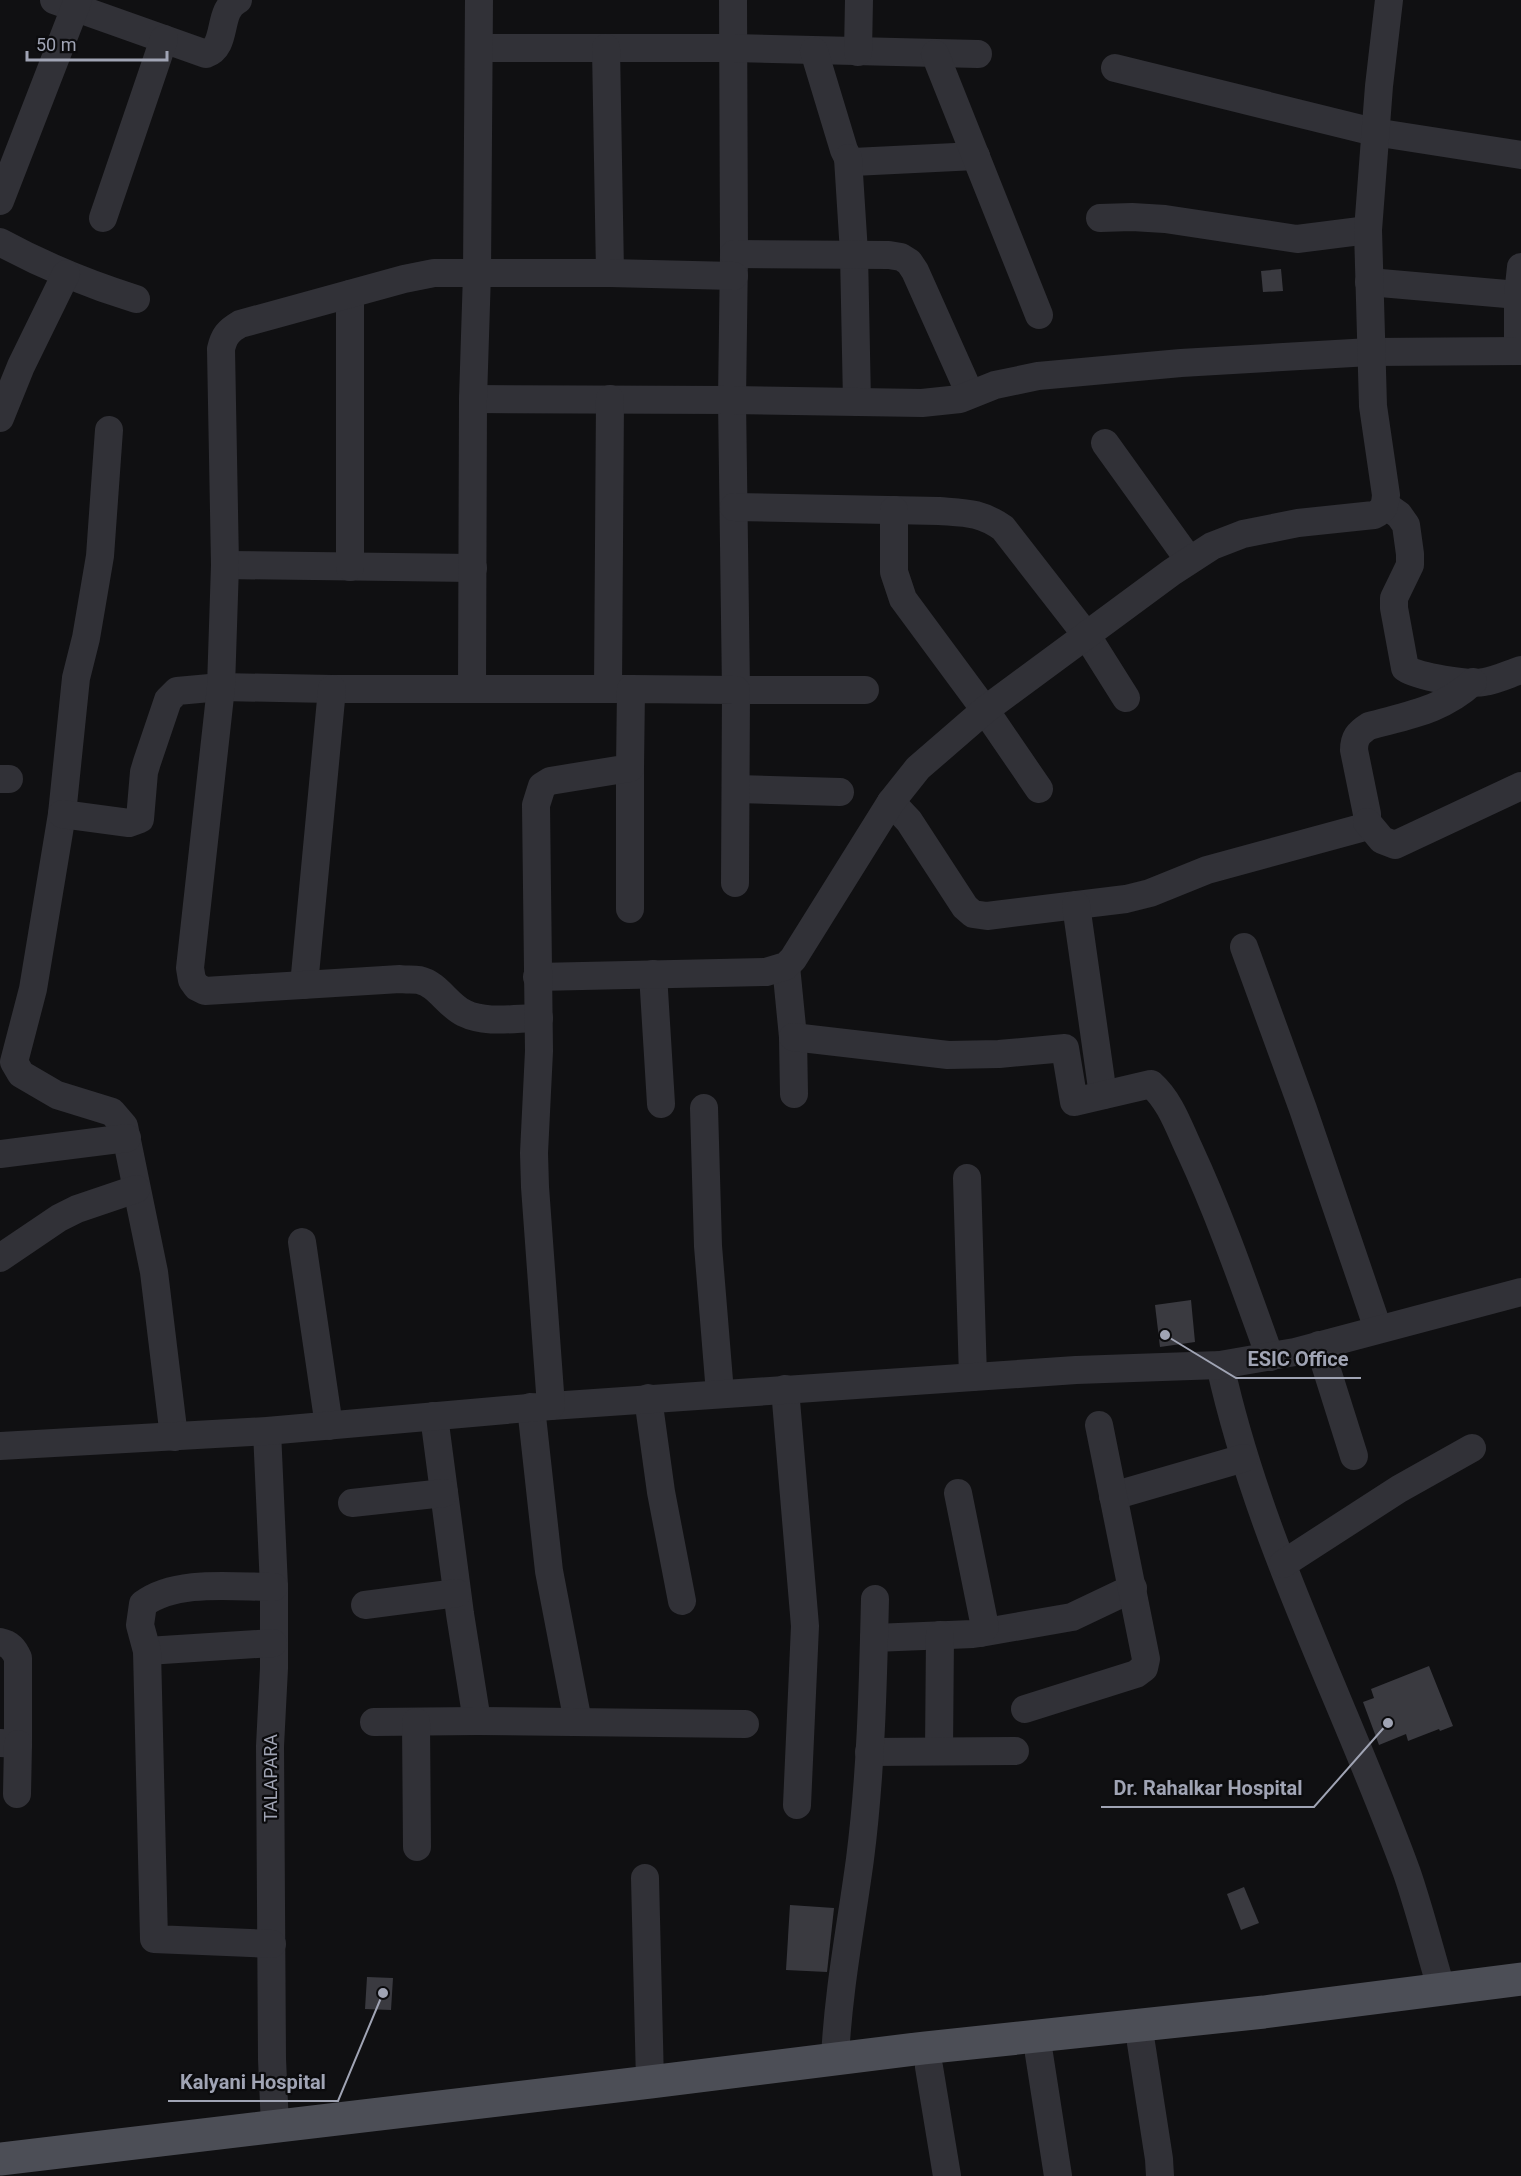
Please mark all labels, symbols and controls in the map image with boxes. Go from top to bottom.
scale bar [27,24,166,62]
text: 50 m [36,34,76,55]
callout: ESIC Office [1236,1340,1361,1378]
text: ESIC Office [1247,1347,1349,1371]
street label: TALAPARA [260,1734,281,1822]
callout: Dr. Rahalkar Hospital [1101,1769,1314,1807]
text: Dr. Rahalkar Hospital [1114,1776,1302,1800]
callout: Kalyani Hospital [168,2063,338,2101]
text: Kalyani Hospital [180,2070,326,2094]

